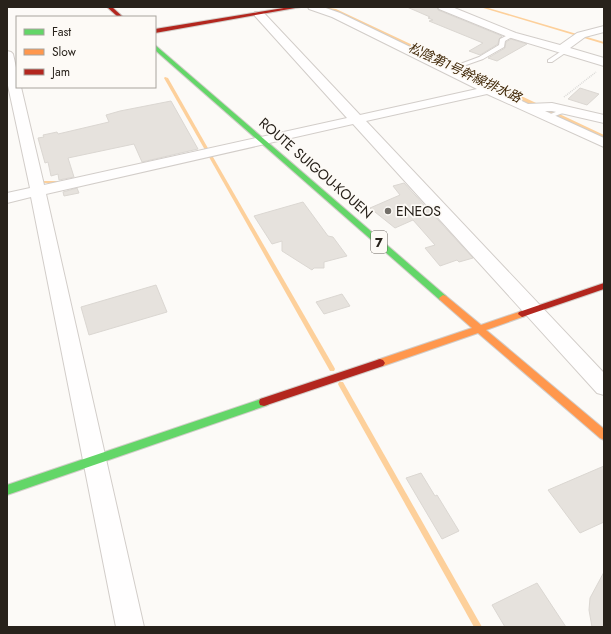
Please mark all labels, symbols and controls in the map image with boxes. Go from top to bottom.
legend [16,16,156,88]
text: Fast [52,23,71,41]
water label: 松陰第1号幹線排水路 [405,38,525,107]
text: Slow [52,43,77,61]
text: Jam [50,63,70,81]
street label: ROUTE SUIGOU-KOUEN [255,113,377,223]
place label: ENEOS [396,201,441,221]
marker: ENEOS [383,206,393,216]
road number: 7 [371,231,387,253]

